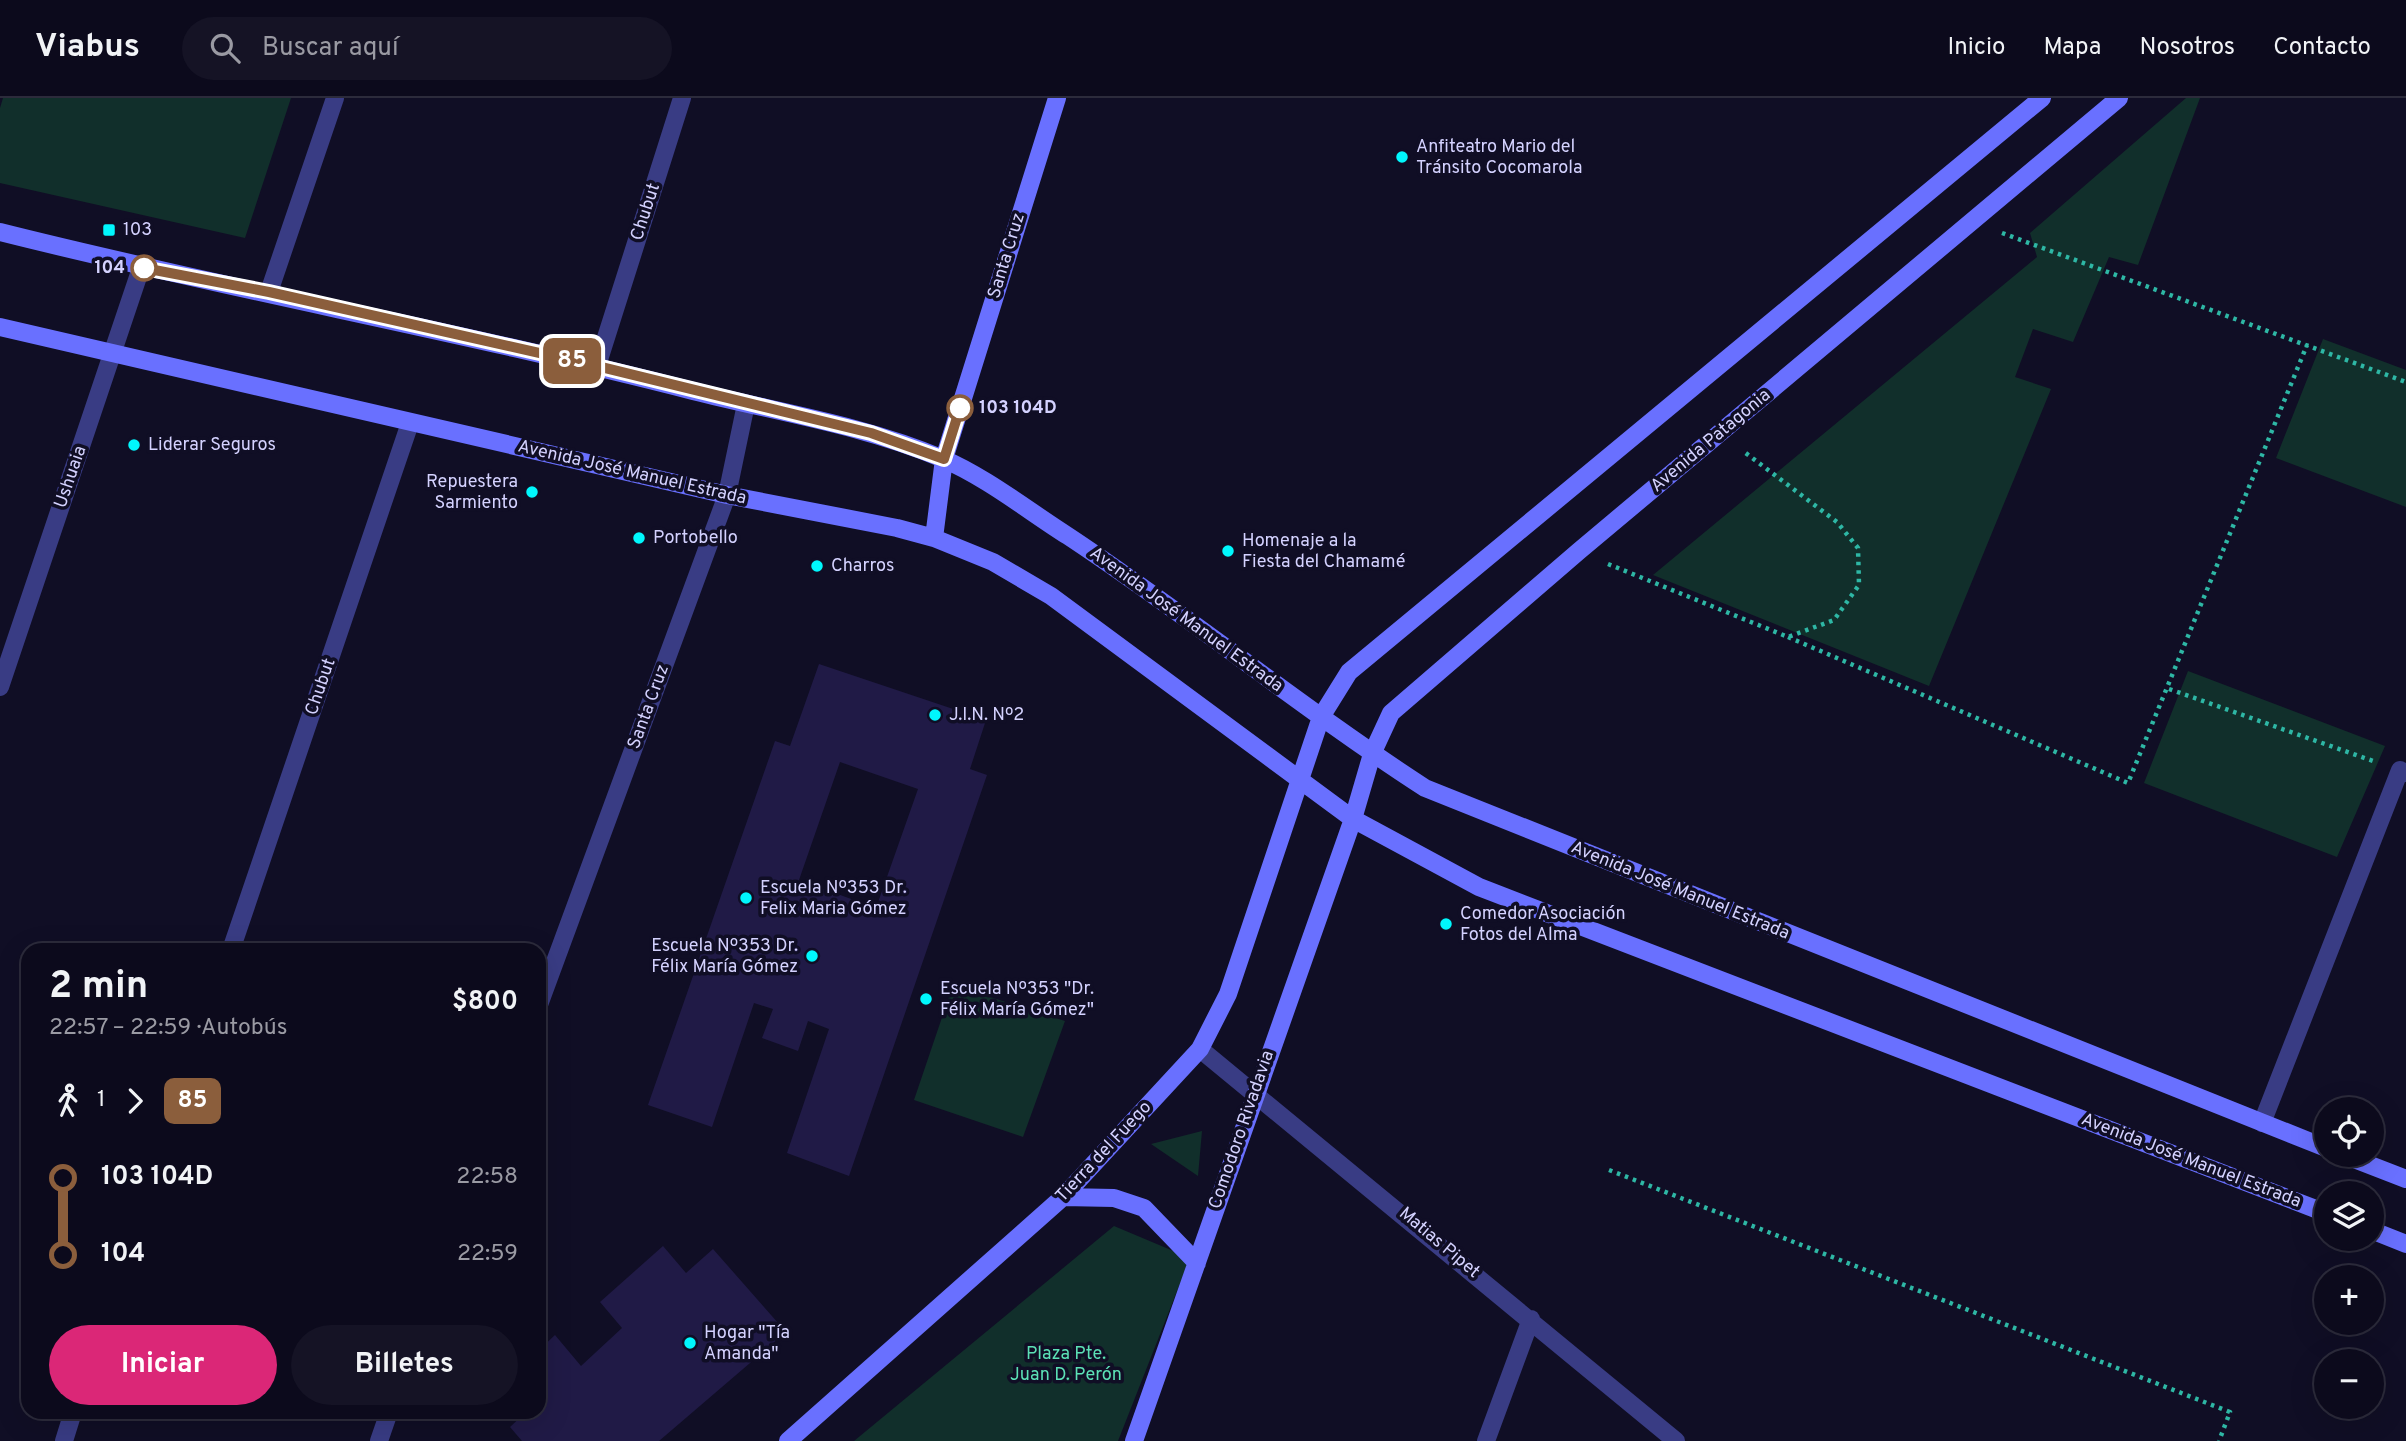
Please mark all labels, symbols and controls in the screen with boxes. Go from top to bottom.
search box [182,17,672,80]
text: Viabus [35,27,140,69]
icon: search [206,29,244,67]
text: Buscar aquí [262,32,399,65]
text: Inicio [1948,33,2005,63]
text: Mapa [2043,33,2102,63]
text: Nosotros [2140,33,2235,63]
text: Contacto [2273,33,2371,63]
place label: Anfiteatro Mario del Tránsito Cocomarola [1416,136,1582,180]
marker: Anfiteatro Mario del Tránsito Cocomarola [1394,149,1410,165]
street label: Chubut [626,180,666,244]
street label: Santa Cruz [983,210,1031,302]
place label: 103 [123,219,152,242]
marker: 103 [101,222,117,238]
marker: 104 [131,255,157,281]
place label: 104 [94,257,125,280]
line badge: 85 [540,338,604,384]
text: 85 [557,346,587,376]
street label: Avenida Patagonia [1646,384,1776,498]
marker: 103 104D [947,395,973,421]
place label: 103 104D [979,397,1057,420]
place label: Liderar Seguros [148,434,276,457]
street label: Avenida José Manuel Estrada [515,435,749,511]
marker: Liderar Seguros [126,437,142,453]
street label: Ushuaia [50,443,92,511]
place label: Repuestera Sarmiento [426,471,518,515]
marker: Repuestera Sarmiento [524,484,540,500]
place label: Portobello [653,527,738,550]
marker: Portobello [631,530,647,546]
place label: Homenaje a la Fiesta del Chamamé [1242,530,1405,574]
street label: Avenida José Manuel Estrada [1085,542,1287,698]
marker: Homenaje a la Fiesta del Chamamé [1220,543,1236,559]
place label: Charros [831,555,894,578]
marker: Charros [809,558,825,574]
street label: Chubut [301,655,341,719]
street label: Santa Cruz [623,662,675,752]
place label: J.I.N. Nº2 [949,704,1024,727]
marker: J.I.N. Nº2 [927,707,943,723]
street label: Avenida José Manuel Estrada [1567,837,1793,945]
place label: Escuela Nº353 Dr. Felix Maria Gómez [760,877,907,921]
marker: Escuela Nº353 Dr. Felix Maria Gómez [738,890,754,906]
place label: Comedor Asociación Fotos del Alma [1460,903,1626,947]
marker: Comedor Asociación Fotos del Alma [1438,916,1454,932]
place label: Escuela Nº353 Dr. Félix María Gómez [651,935,798,979]
marker: Escuela Nº353 Dr. Félix María Gómez [804,948,820,964]
text: 2 min [49,963,148,1012]
place label: Escuela Nº353 "Dr. Félix María Gómez" [940,978,1094,1022]
text: $800 [452,986,518,1019]
marker: Escuela Nº353 "Dr. Félix María Gómez" [918,991,934,1007]
text: 22:57 – 22:59 · Autobús [49,1014,287,1043]
street label: Comodoro Rivadavia [1204,1048,1280,1212]
icon: walk [49,1082,87,1120]
icon: forward [116,1082,154,1120]
text: 1 [97,1086,106,1115]
text: 85 [178,1086,207,1116]
street label: Tierra del Fuego [1051,1096,1157,1208]
map controls [2314,1097,2384,1419]
button: locate [2314,1097,2384,1167]
street label: Avenida José Manuel Estrada [2078,1108,2304,1214]
text: 103 104D [101,1161,213,1194]
text: 22:58 [456,1163,518,1192]
button: layers [2314,1181,2384,1251]
street label: Matias Pipet [1394,1202,1484,1284]
text: 104 [101,1238,145,1271]
text: 22:59 [457,1240,518,1269]
button: + [2314,1265,2384,1335]
place label: Hogar "Tía Amanda" [704,1322,790,1366]
button: Iniciar [49,1325,277,1405]
button: Billetes [291,1325,518,1405]
marker: Hogar "Tía Amanda" [682,1335,698,1351]
park label: Plaza Pte. Juan D. Perón [1010,1343,1122,1387]
button: − [2314,1349,2384,1419]

